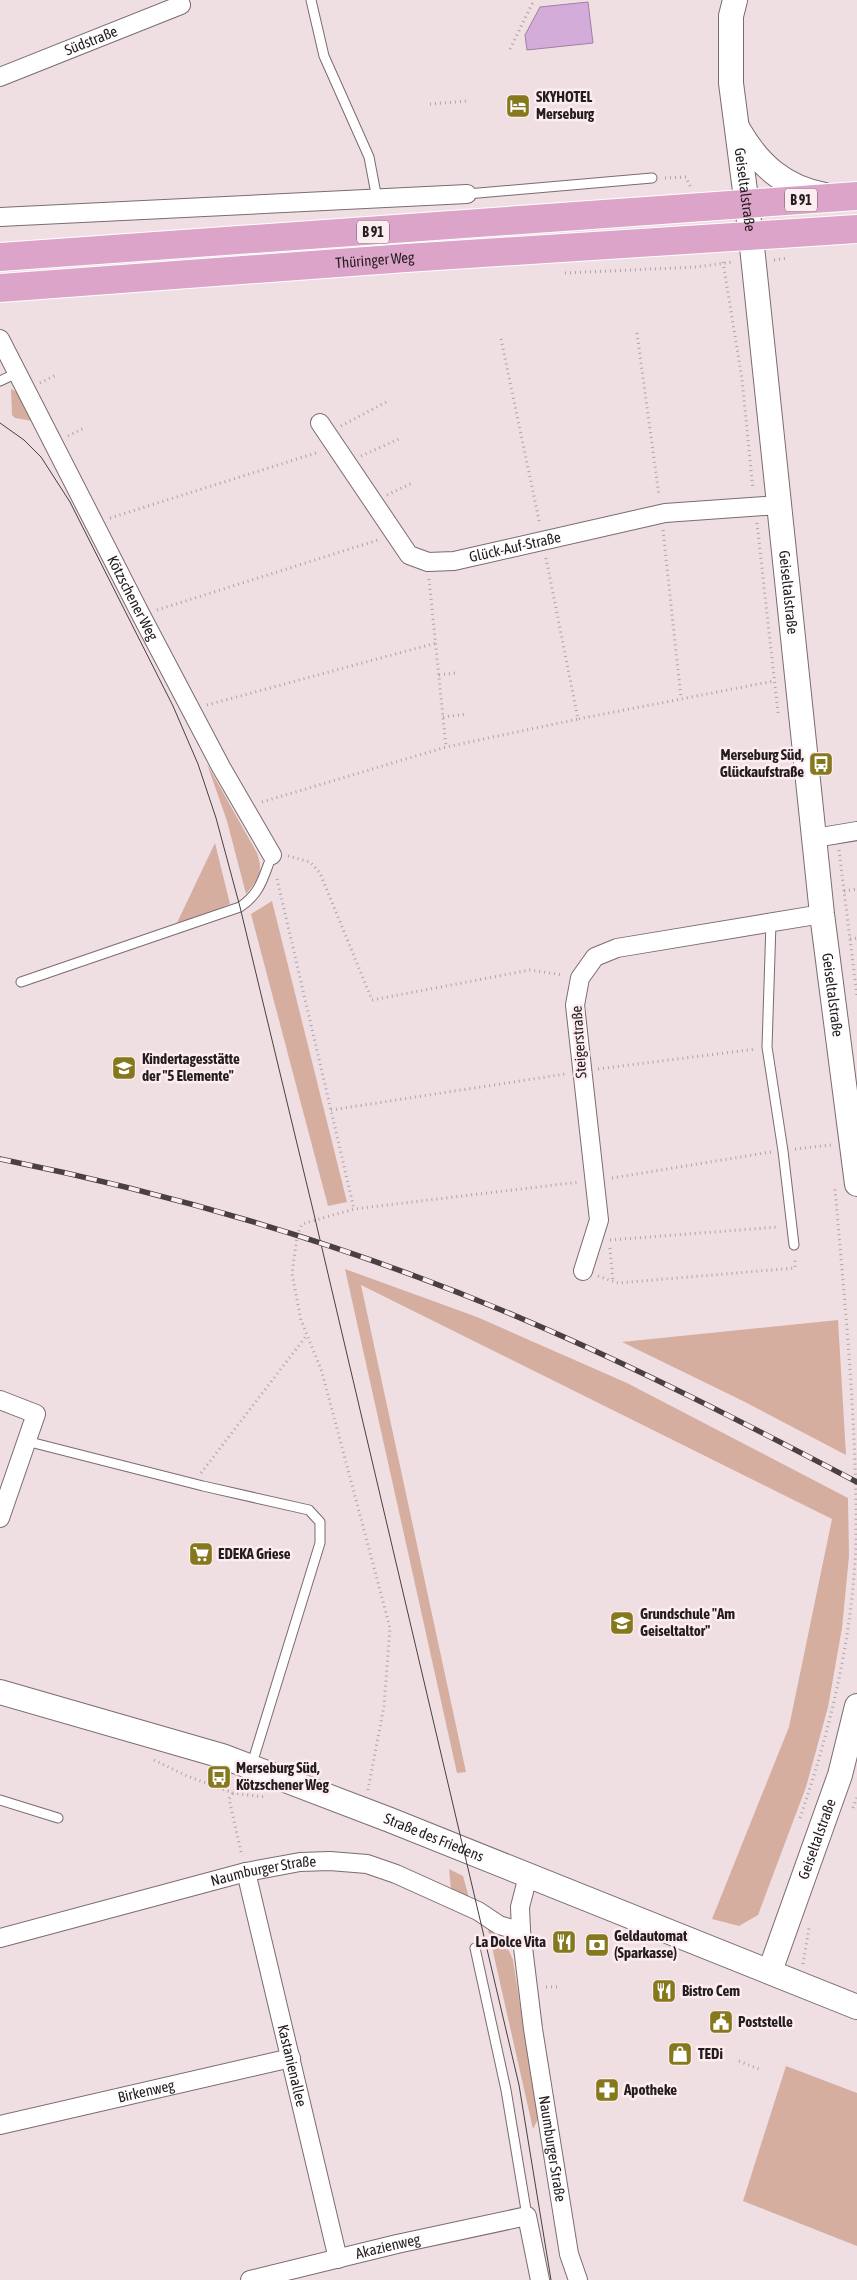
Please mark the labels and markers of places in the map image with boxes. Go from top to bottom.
place label: SKYHOTEL Merseburg [536,88,595,122]
hotel icon: SKYHOTEL Merseburg [505,93,531,119]
place label: Merseburg Süd, Glückaufstraße [720,746,804,780]
bus stop icon: Merseburg Süd, Glückaufstraße [808,751,834,777]
place label: Kindertagesstätte der "5 Elemente" [142,1050,240,1084]
school or university icon: Kindertagesstätte der "5 Elemente" [111,1055,137,1081]
supermarket icon: EDEKA Griese [188,1541,214,1567]
place label: EDEKA Griese [218,1545,291,1562]
place label: Grundschule "Am Geiseltaltor" [640,1605,735,1639]
school or university icon: Grundschule "Am Geiseltaltor" [609,1610,635,1636]
place label: Merseburg Süd, Kötzschener Weg [236,1759,330,1793]
bus stop icon: Merseburg Süd, Kötzschener Weg [206,1764,232,1790]
place label: Geldautomat (Sparkasse) [614,1927,688,1961]
restaurant icon: La Dolce Vita [551,1929,577,1955]
bank icon: Geldautomat (Sparkasse) [584,1932,610,1958]
place label: La Dolce Vita [475,1933,546,1950]
restaurant icon: Bistro Cem [651,1978,677,2004]
place label: Bistro Cem [682,1982,740,1999]
public building icon: Poststelle [708,2009,734,2035]
place label: Poststelle [738,2013,793,2030]
shop icon: TEDi [667,2041,693,2067]
place label: TEDi [698,2045,723,2062]
pharmacy icon: Apotheke [594,2077,620,2103]
place label: Apotheke [623,2081,677,2098]

